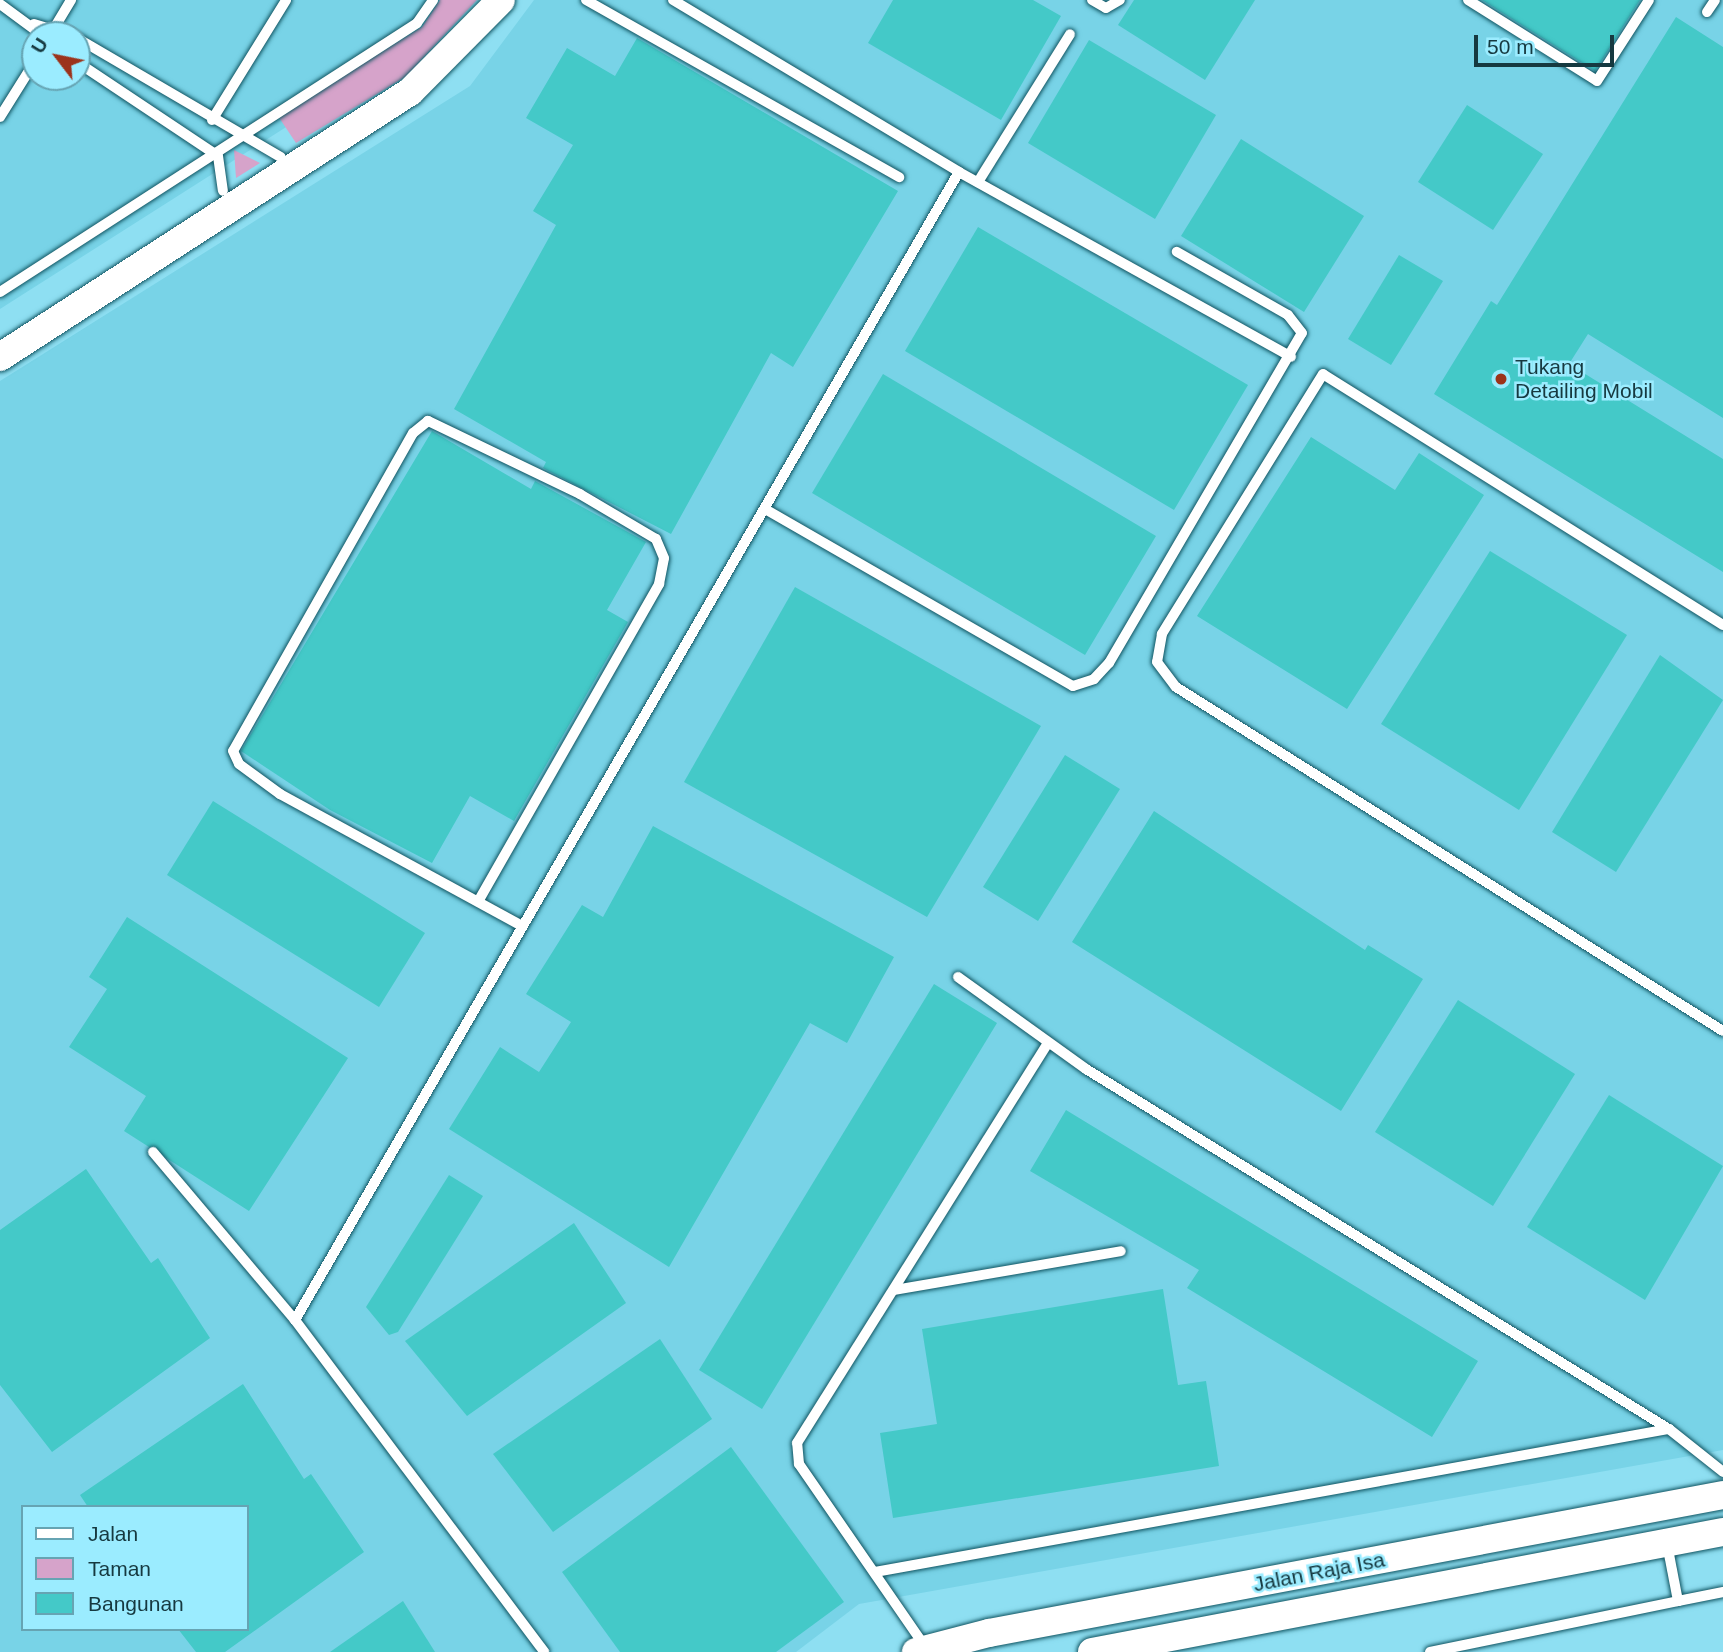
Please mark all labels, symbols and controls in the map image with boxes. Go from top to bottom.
north arrow [21,21,91,91]
scale bar [1478,21,1618,65]
text: U [27,34,52,57]
text: 50 m [1487,35,1534,58]
place label: Tukang Detailing Mobil [1515,354,1653,404]
marker: Tukang Detailing Mobil [1493,371,1509,387]
legend [21,1505,248,1631]
text: Jalan [88,1522,138,1545]
street label: Jalan Raja Isa [1251,1547,1387,1597]
text: Taman [88,1557,151,1580]
text: Bangunan [88,1592,184,1615]

